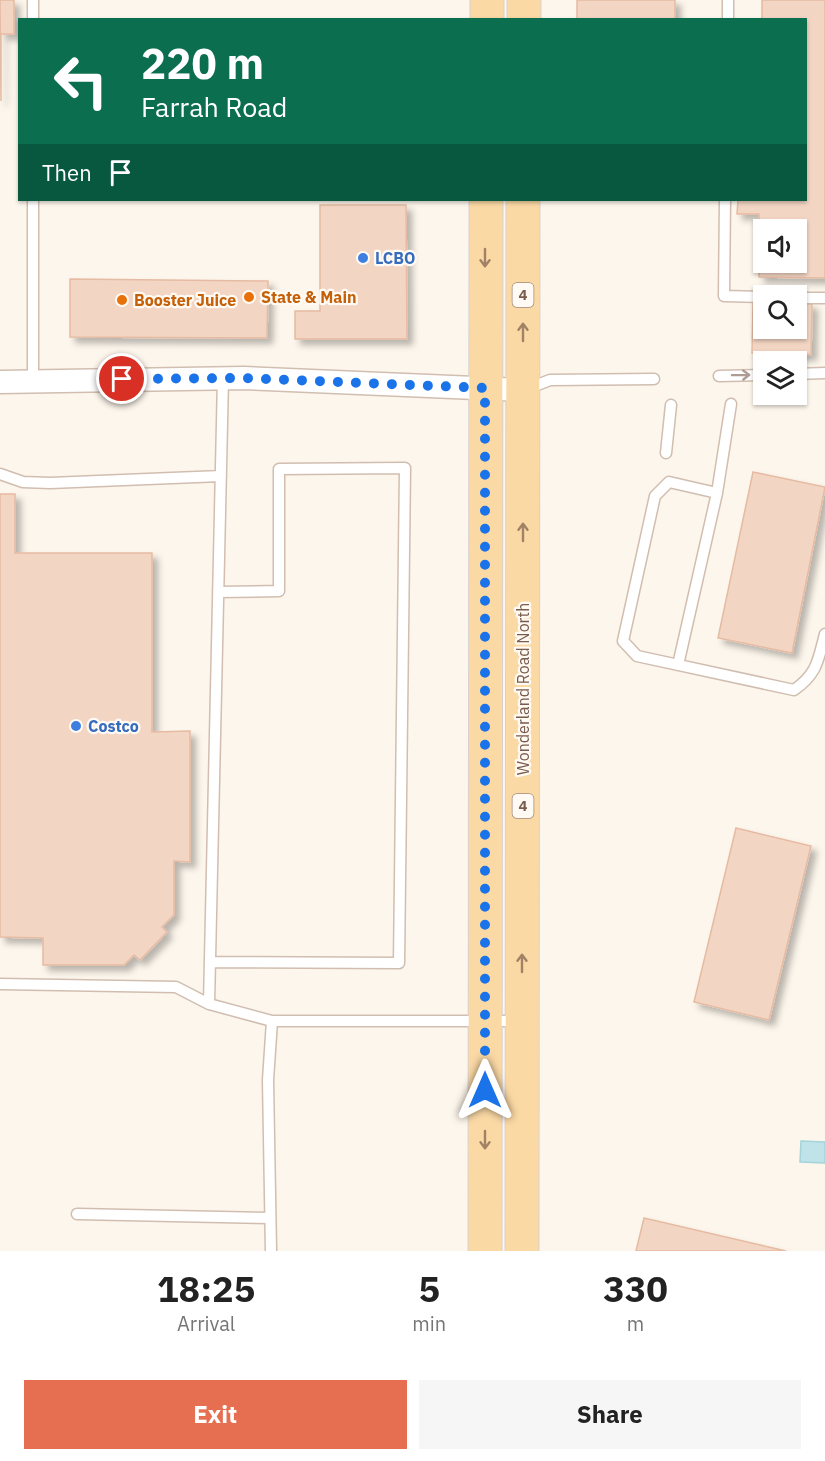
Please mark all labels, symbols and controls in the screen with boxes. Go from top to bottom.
text: 220 m [141,36,264,91]
icon: left [42,42,120,120]
text: Farrah Road [141,89,287,124]
icon: arrive [104,156,137,189]
text: Then [42,158,92,187]
map controls [753,219,807,405]
button: sound [753,219,807,273]
one-way arrow [479,247,491,267]
place label: LCBO [375,248,415,268]
marker: LCBO [356,251,370,265]
road number: 4 [512,283,534,307]
button: search [753,285,807,339]
place label: State & Main [261,287,357,307]
place label: Booster Juice [134,290,236,310]
marker: State & Main [242,290,256,304]
marker: Booster Juice [115,293,129,307]
one-way arrow [517,322,529,342]
button: layers [753,351,807,405]
pin [96,353,147,404]
icon: arrive [105,362,138,395]
one-way arrow [731,369,751,381]
one-way arrow [517,522,529,542]
street label: Wonderland Road North [513,603,533,775]
place label: Costco [88,716,139,736]
marker: Costco [69,719,83,733]
road number: 4 [512,794,534,818]
one-way arrow [516,953,528,973]
position arrow [453,1058,517,1122]
one-way arrow [479,1129,491,1149]
text: 18:25 [157,1265,255,1312]
text: 5 [418,1265,440,1312]
text: 330 [603,1265,668,1312]
text: Arrival [177,1310,235,1337]
text: min [412,1310,446,1337]
text: m [627,1310,644,1337]
button: Exit [24,1380,407,1449]
button: Share [419,1380,801,1449]

